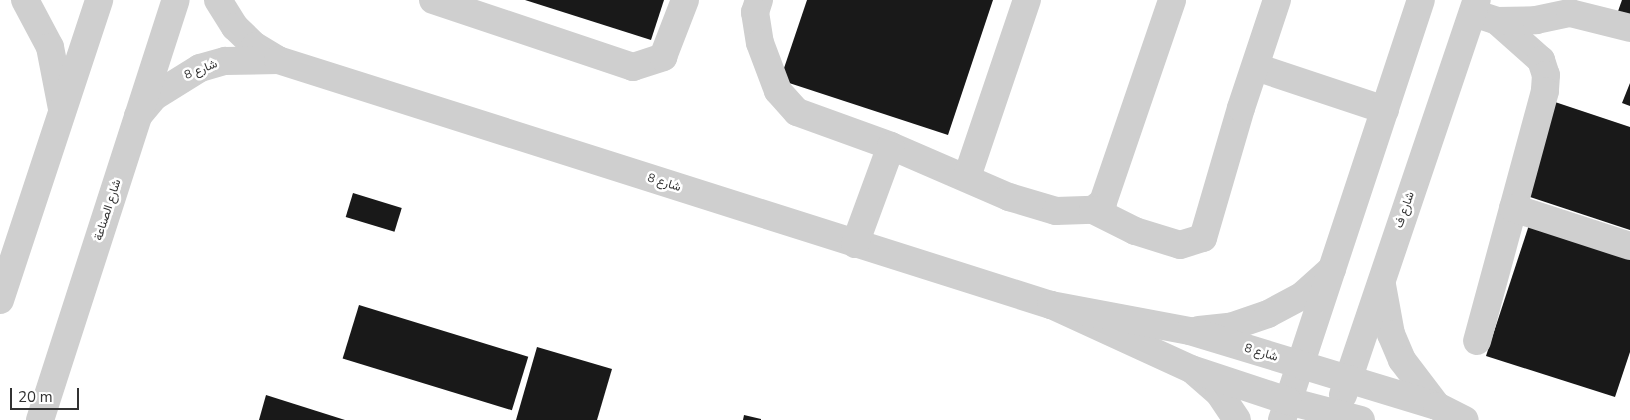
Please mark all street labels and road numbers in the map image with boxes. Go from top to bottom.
street label: شارع 8 [182,57,220,83]
street label: شارع 8 [645,171,683,195]
street label: شارع الصناعة [91,178,125,242]
street label: شارع ف [1392,190,1418,230]
street label: شارع 8 [1242,341,1280,365]

